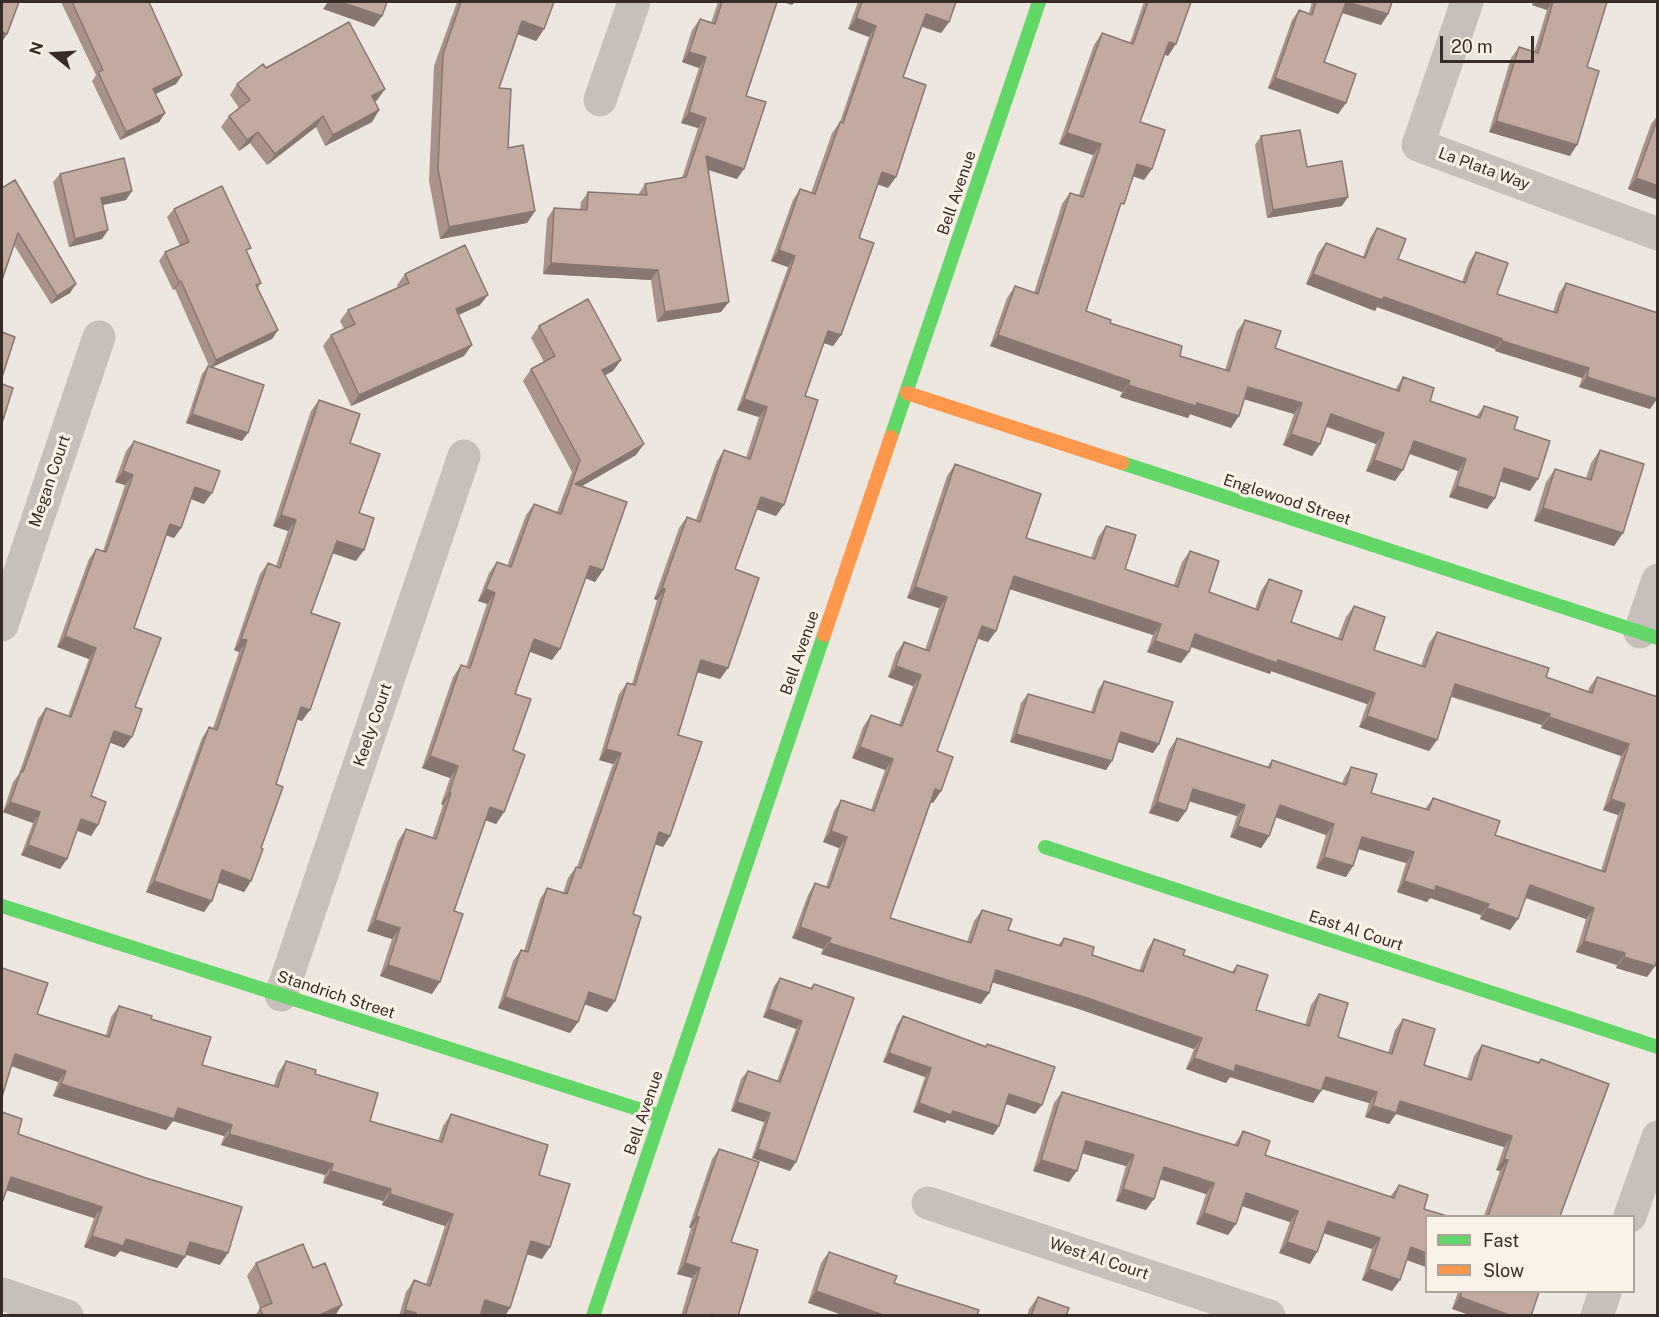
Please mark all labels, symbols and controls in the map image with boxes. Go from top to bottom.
north arrow [24,24,84,84]
scale bar [1443,24,1538,62]
text: 20 m [1451,36,1493,57]
text: N [25,39,47,57]
street label: La Plata Way [1436,144,1532,194]
street label: Bell Avenue [934,148,980,238]
street label: Megan Court [25,432,75,530]
street label: Englewood Street [1221,470,1353,530]
street label: Bell Avenue [777,608,823,698]
street label: Keely Court [350,681,396,769]
street label: East Al Court [1306,907,1406,955]
street label: Standrich Street [275,967,397,1023]
street label: Bell Avenue [621,1068,667,1158]
legend [1425,1215,1635,1293]
text: Fast [1483,1230,1519,1251]
street label: West Al Court [1047,1234,1151,1284]
text: Slow [1483,1260,1524,1281]

